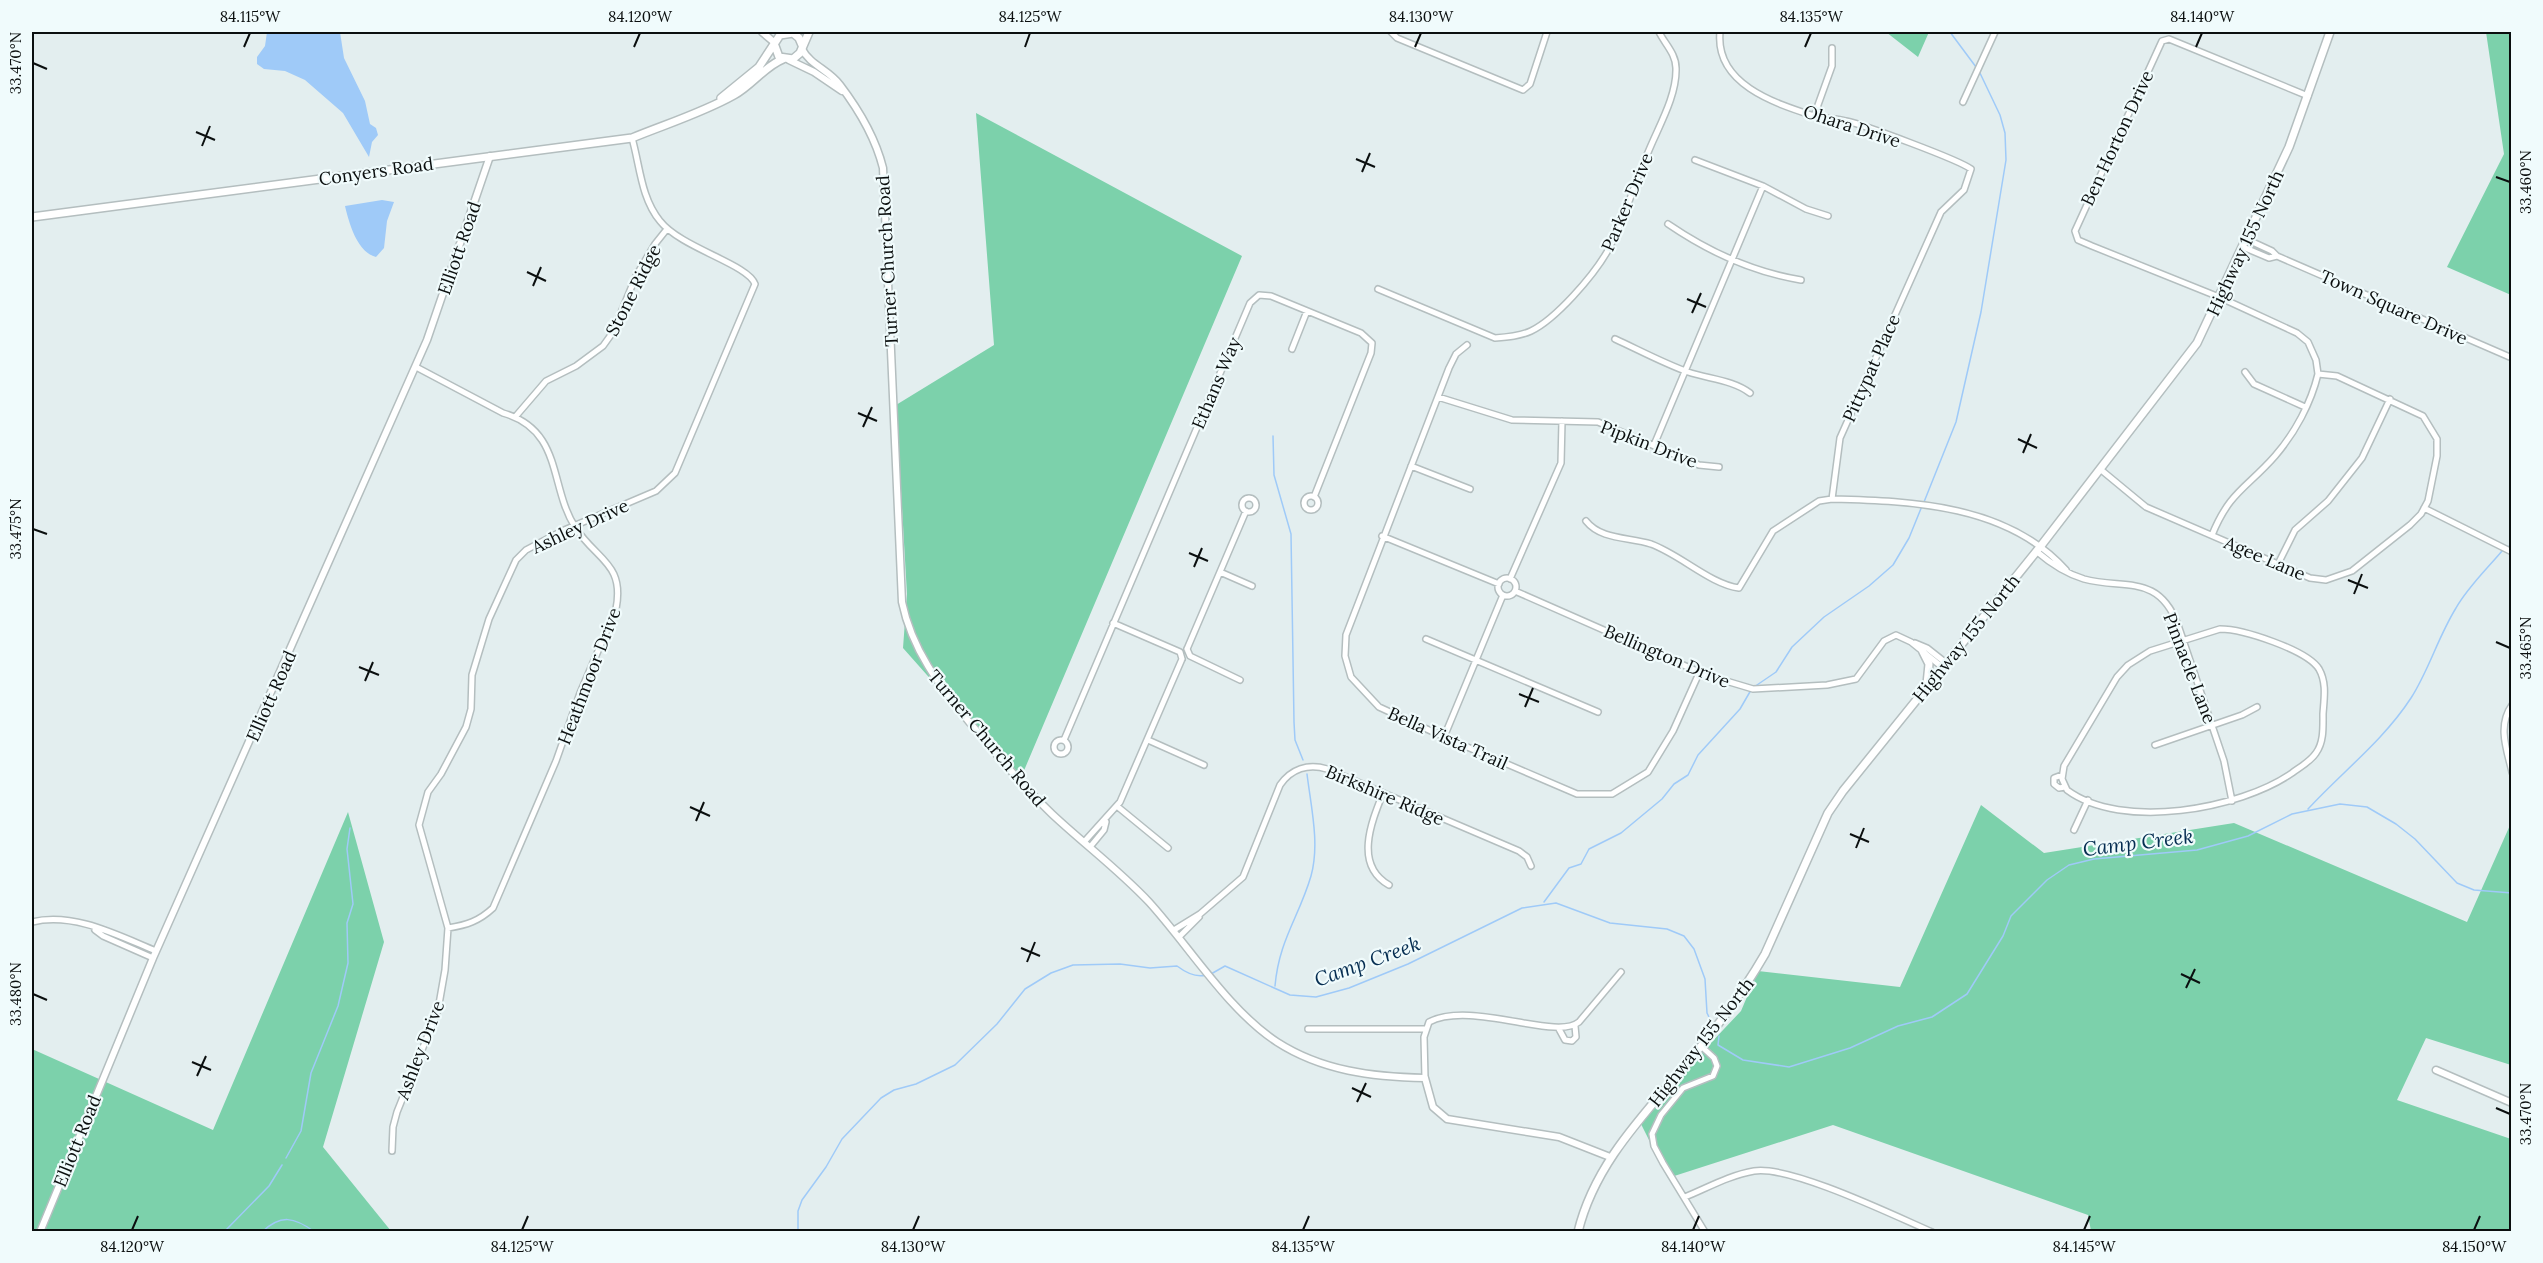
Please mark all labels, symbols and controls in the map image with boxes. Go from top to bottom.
text: 84.115°W [220,7,281,26]
text: 84.120°W [608,7,673,26]
text: 84.125°W [999,7,1063,26]
text: 84.130°W [1389,7,1454,26]
text: 84.135°W [1779,7,1844,26]
text: 84.140°W [2170,7,2235,26]
text: 33.470°N [6,32,25,94]
street label: Ben Horton Drive [2076,66,2159,209]
street label: Ohara Drive [1800,99,1904,153]
street label: Parker Drive [1596,149,1658,255]
text: 33.460°N [2516,150,2535,214]
street label: Conyers Road [317,152,435,190]
street label: Highway 155 North [2201,166,2289,320]
street label: Turner Church Road [871,174,903,347]
street label: Elliott Road [432,198,486,298]
street label: Stone Ridge [600,240,666,340]
street label: Town Square Drive [2317,264,2471,350]
street label: Pittypat Place [1837,310,1905,426]
street label: Ethans Way [1186,333,1246,433]
street label: Pipkin Drive [1597,415,1701,473]
street label: Ashley Drive [527,493,632,559]
text: 33.475°N [6,498,25,560]
street label: Agee Lane [2220,530,2309,585]
street label: Highway 155 North [1907,569,2025,707]
street label: Heathmoor Drive [552,604,626,748]
street label: Pinnacle Lane [2158,609,2222,727]
text: 33.465°N [2516,617,2535,679]
street label: Bellington Drive [1600,619,1734,693]
street label: Elliott Road [241,647,301,745]
street label: Turner Church Road [923,665,1051,811]
street label: Bella Vista Trail [1384,701,1512,775]
street label: Birkshire Ridge [1322,760,1448,830]
water label: Camp Creek [2081,823,2195,861]
water label: Camp Creek [1311,930,1423,992]
text: 33.480°N [6,962,25,1026]
street label: Highway 155 North [1643,972,1759,1111]
street label: Ashley Drive [390,997,449,1104]
text: 33.470°N [2516,1083,2535,1145]
street label: Elliott Road [48,1091,106,1190]
text: 84.120°W [100,1237,165,1256]
text: 84.125°W [491,1237,555,1256]
text: 84.130°W [881,1237,946,1256]
text: 84.135°W [1271,1237,1336,1256]
text: 84.140°W [1661,1237,1726,1256]
text: 84.145°W [2052,1237,2117,1256]
text: 84.150°W [2442,1237,2507,1256]

